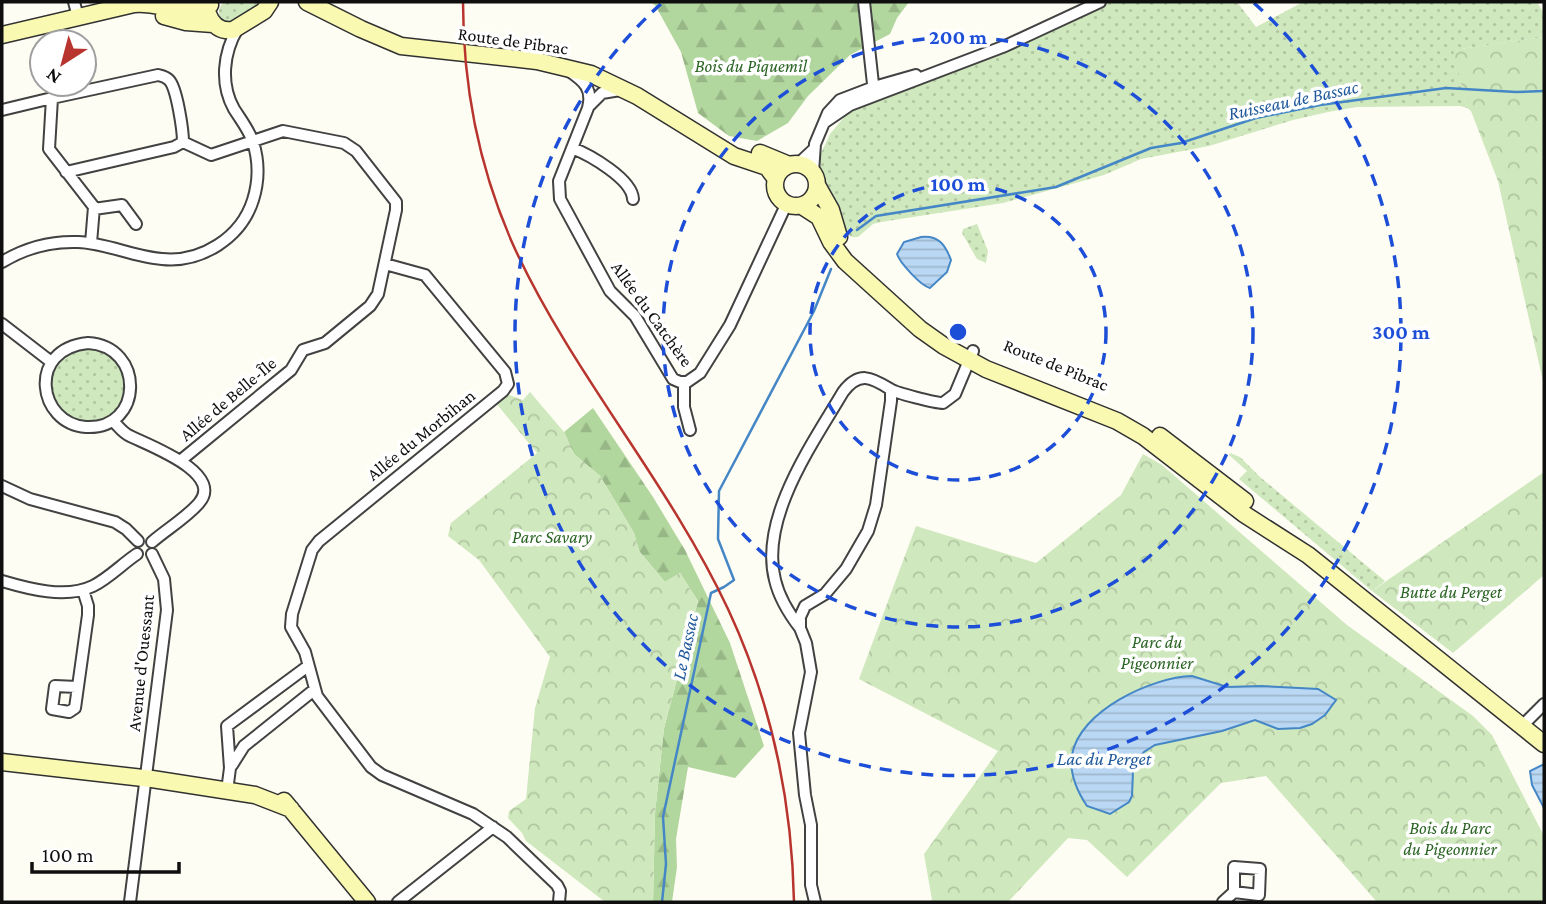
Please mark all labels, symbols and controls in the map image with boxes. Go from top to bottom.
street label: Route de Pibrac [457,23,570,59]
text: 200 m [929,25,987,49]
north arrow [28,28,98,98]
park label: Bois du Piquemil [695,56,808,76]
text: N [42,64,65,89]
water label: Ruisseau de Bassac [1226,76,1360,124]
text: 100 m [930,172,986,196]
street label: Allée du Catchère [607,258,697,370]
centre of rings [946,320,970,344]
text: 300 m [1372,320,1430,344]
street label: Route de Pibrac [1001,335,1112,395]
street label: Allée de Belle-Île [176,353,280,445]
street label: Allée du Morbihan [363,385,479,485]
park label: Parc Savary [512,527,592,547]
park label: Butte du Perget [1400,582,1503,602]
street label: Avenue d'Ouessant [124,593,158,732]
water label: Le Bassac [668,612,702,682]
park label: Parc du Pigeonnier [1121,632,1194,673]
water label: Lac du Perget [1057,748,1152,769]
park label: Bois du Parc du Pigeonnier [1403,818,1497,859]
scale bar [32,830,178,874]
text: 100 m [42,843,94,867]

